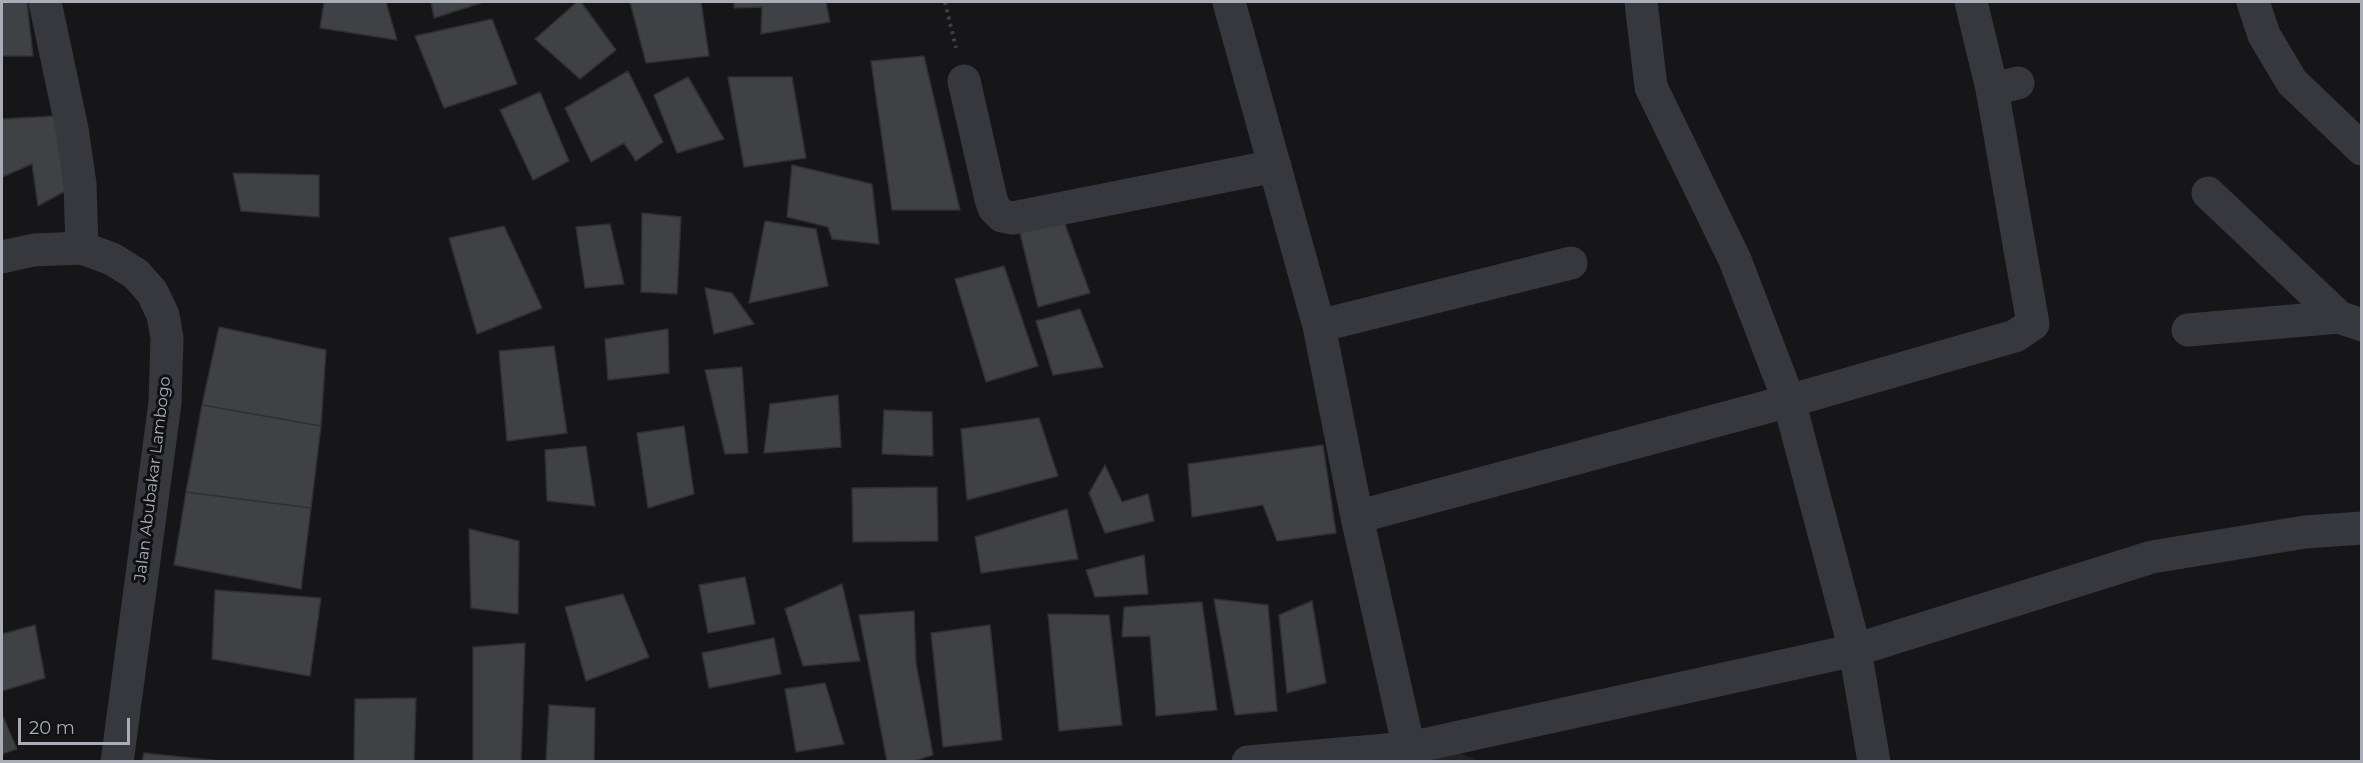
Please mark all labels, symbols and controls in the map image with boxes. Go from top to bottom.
street label: Jalan Abubakar Lambogo [131,375,175,583]
scale bar [21,706,134,744]
text: 20 m [29,717,75,739]

